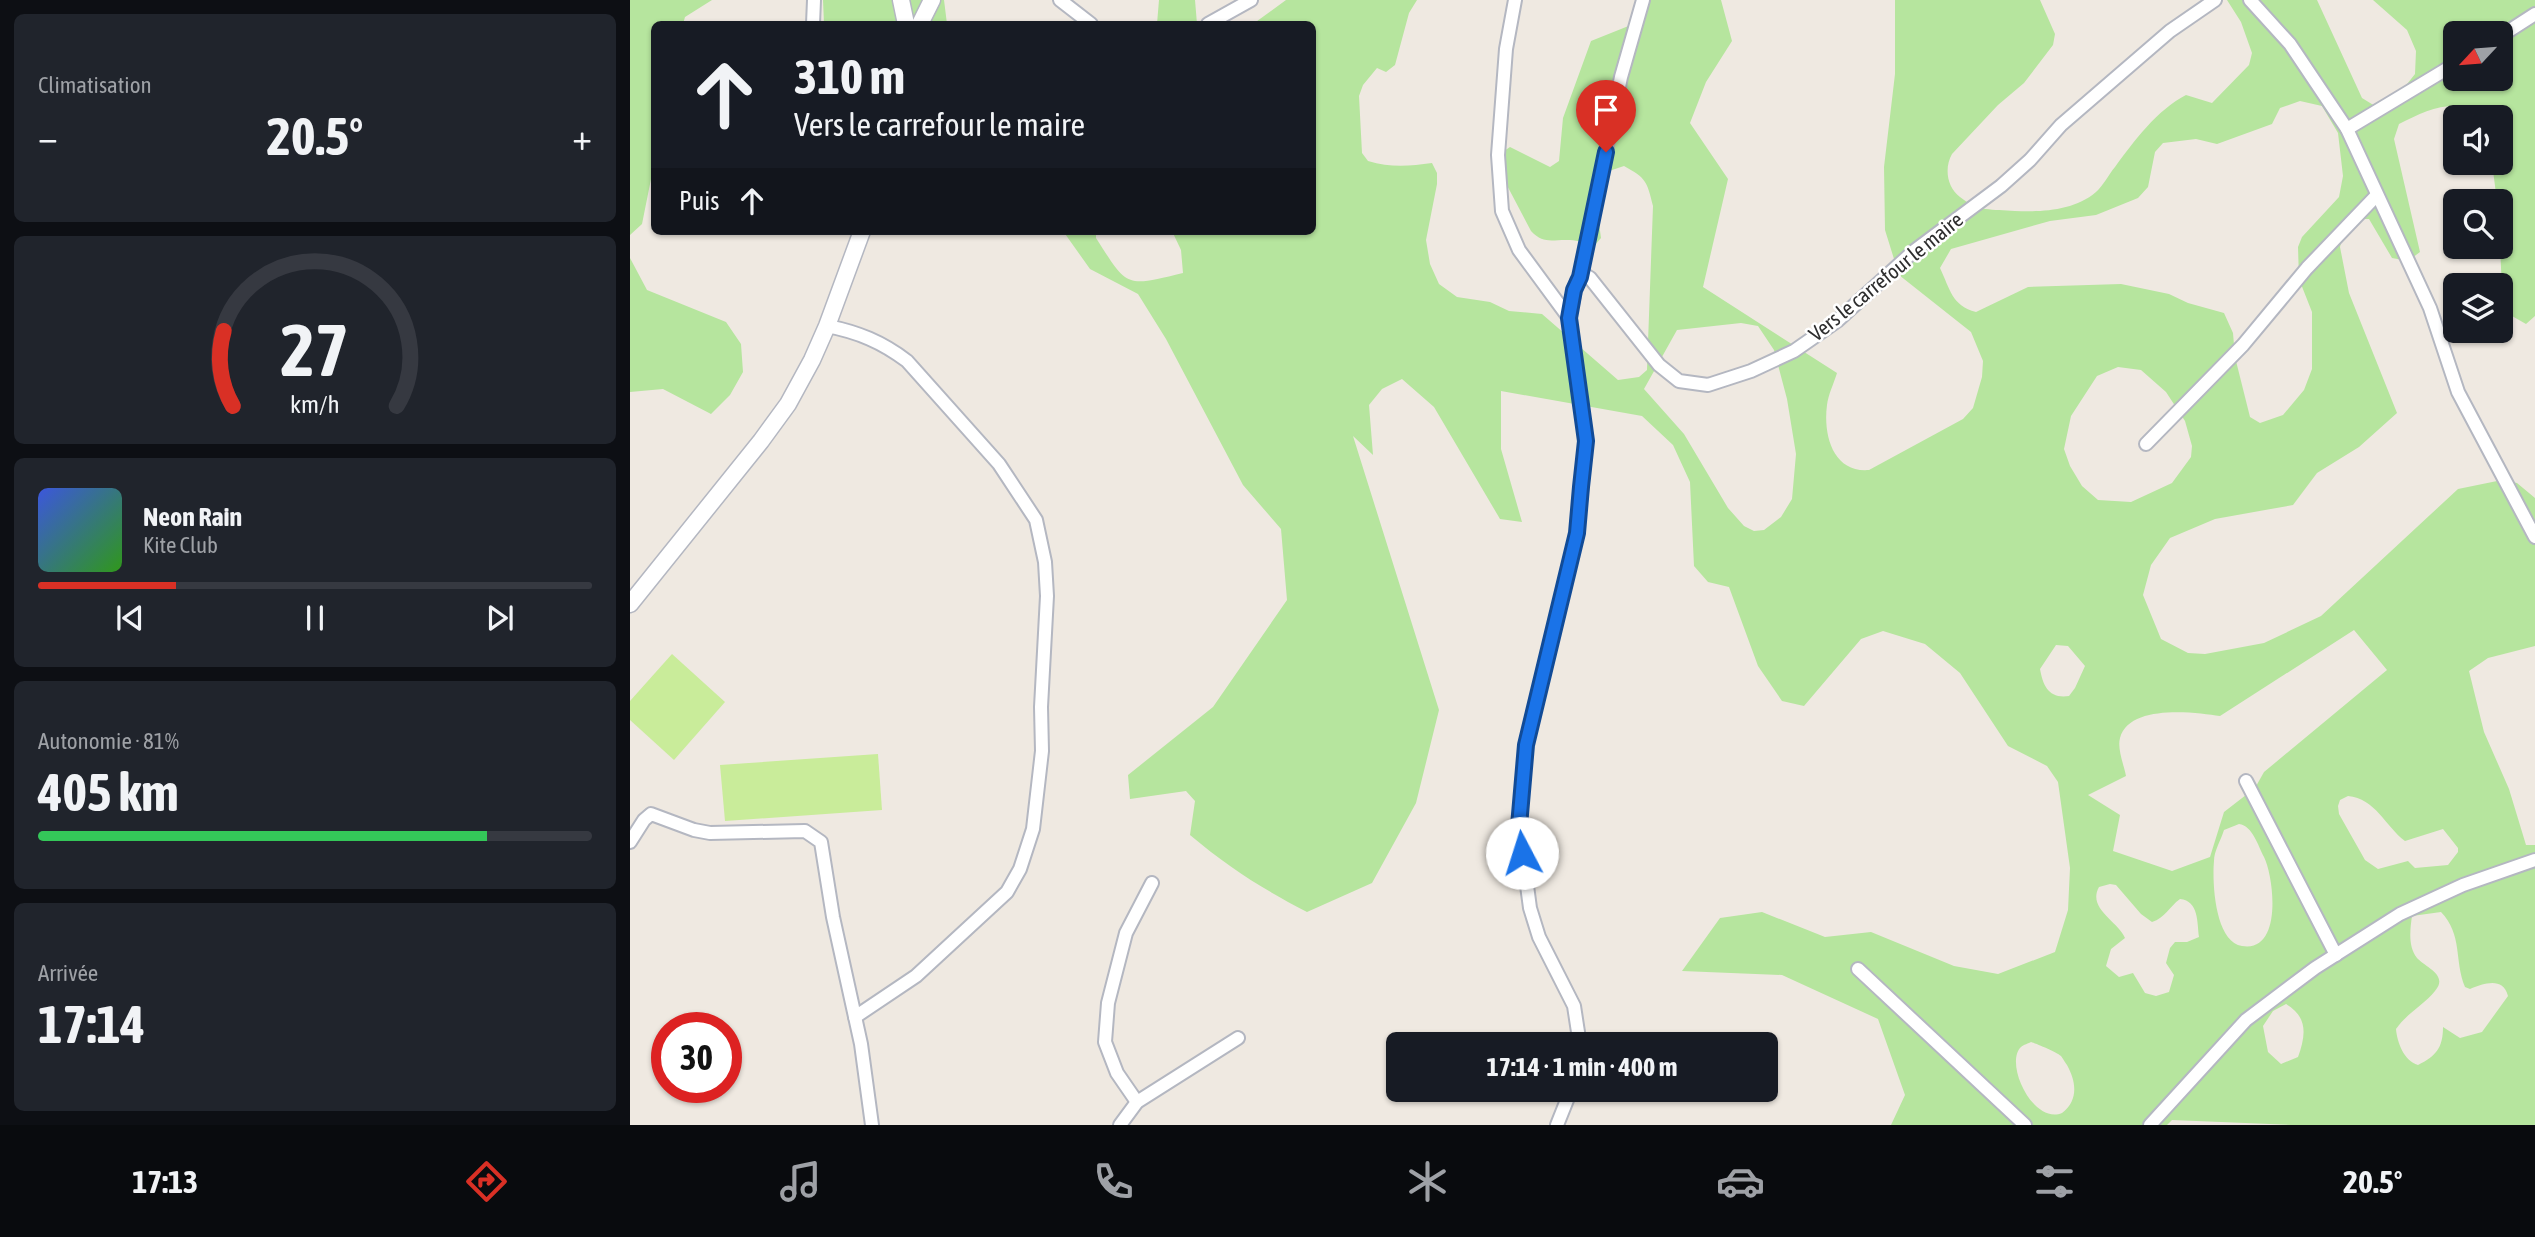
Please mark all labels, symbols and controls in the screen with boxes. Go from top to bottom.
north arrow [2443,21,2513,91]
map controls [2443,21,2513,343]
text: 310 m [794,48,905,104]
icon: ahead [679,49,770,140]
text: Climatisation [38,72,152,98]
pin [1576,80,1636,152]
icon: arrive [1587,91,1625,129]
button: sound [2443,105,2513,175]
text: 20.5° [267,106,363,166]
text: Vers le carrefour le maire [794,106,1085,143]
text: − [38,115,58,158]
text: + [572,115,592,158]
icon: ahead [733,182,771,220]
text: Puis [679,186,719,216]
button: search [2443,189,2513,259]
street label: Vers le carrefour le maire [1804,207,1967,346]
button: layers [2443,273,2513,343]
text: 27 [281,309,349,392]
text: km/h [290,390,340,418]
text: Neon Rain [143,502,242,532]
text: Kite Club [143,532,218,558]
icon: previous [111,599,149,637]
icon: pause [296,599,334,637]
icon: next [481,599,519,637]
text: Autonomie · 81% [38,728,179,754]
text: 405 km [38,762,179,822]
position arrow [1485,816,1559,890]
text: Arrivée [38,960,98,986]
text: 17:14 [38,994,145,1054]
speed limit sign: 30 [651,1012,742,1103]
text: 17:14 · 1 min · 400 m [1487,1052,1677,1082]
icon: directions [462,1157,511,1206]
icon: music [776,1157,825,1206]
icon: phone [1089,1157,1138,1206]
icon: climate [1403,1157,1452,1206]
icon: car [1716,1157,1765,1206]
icon: filters [2030,1157,2079,1206]
text: 17:13 [132,1163,198,1200]
text: 20.5° [2343,1163,2403,1200]

